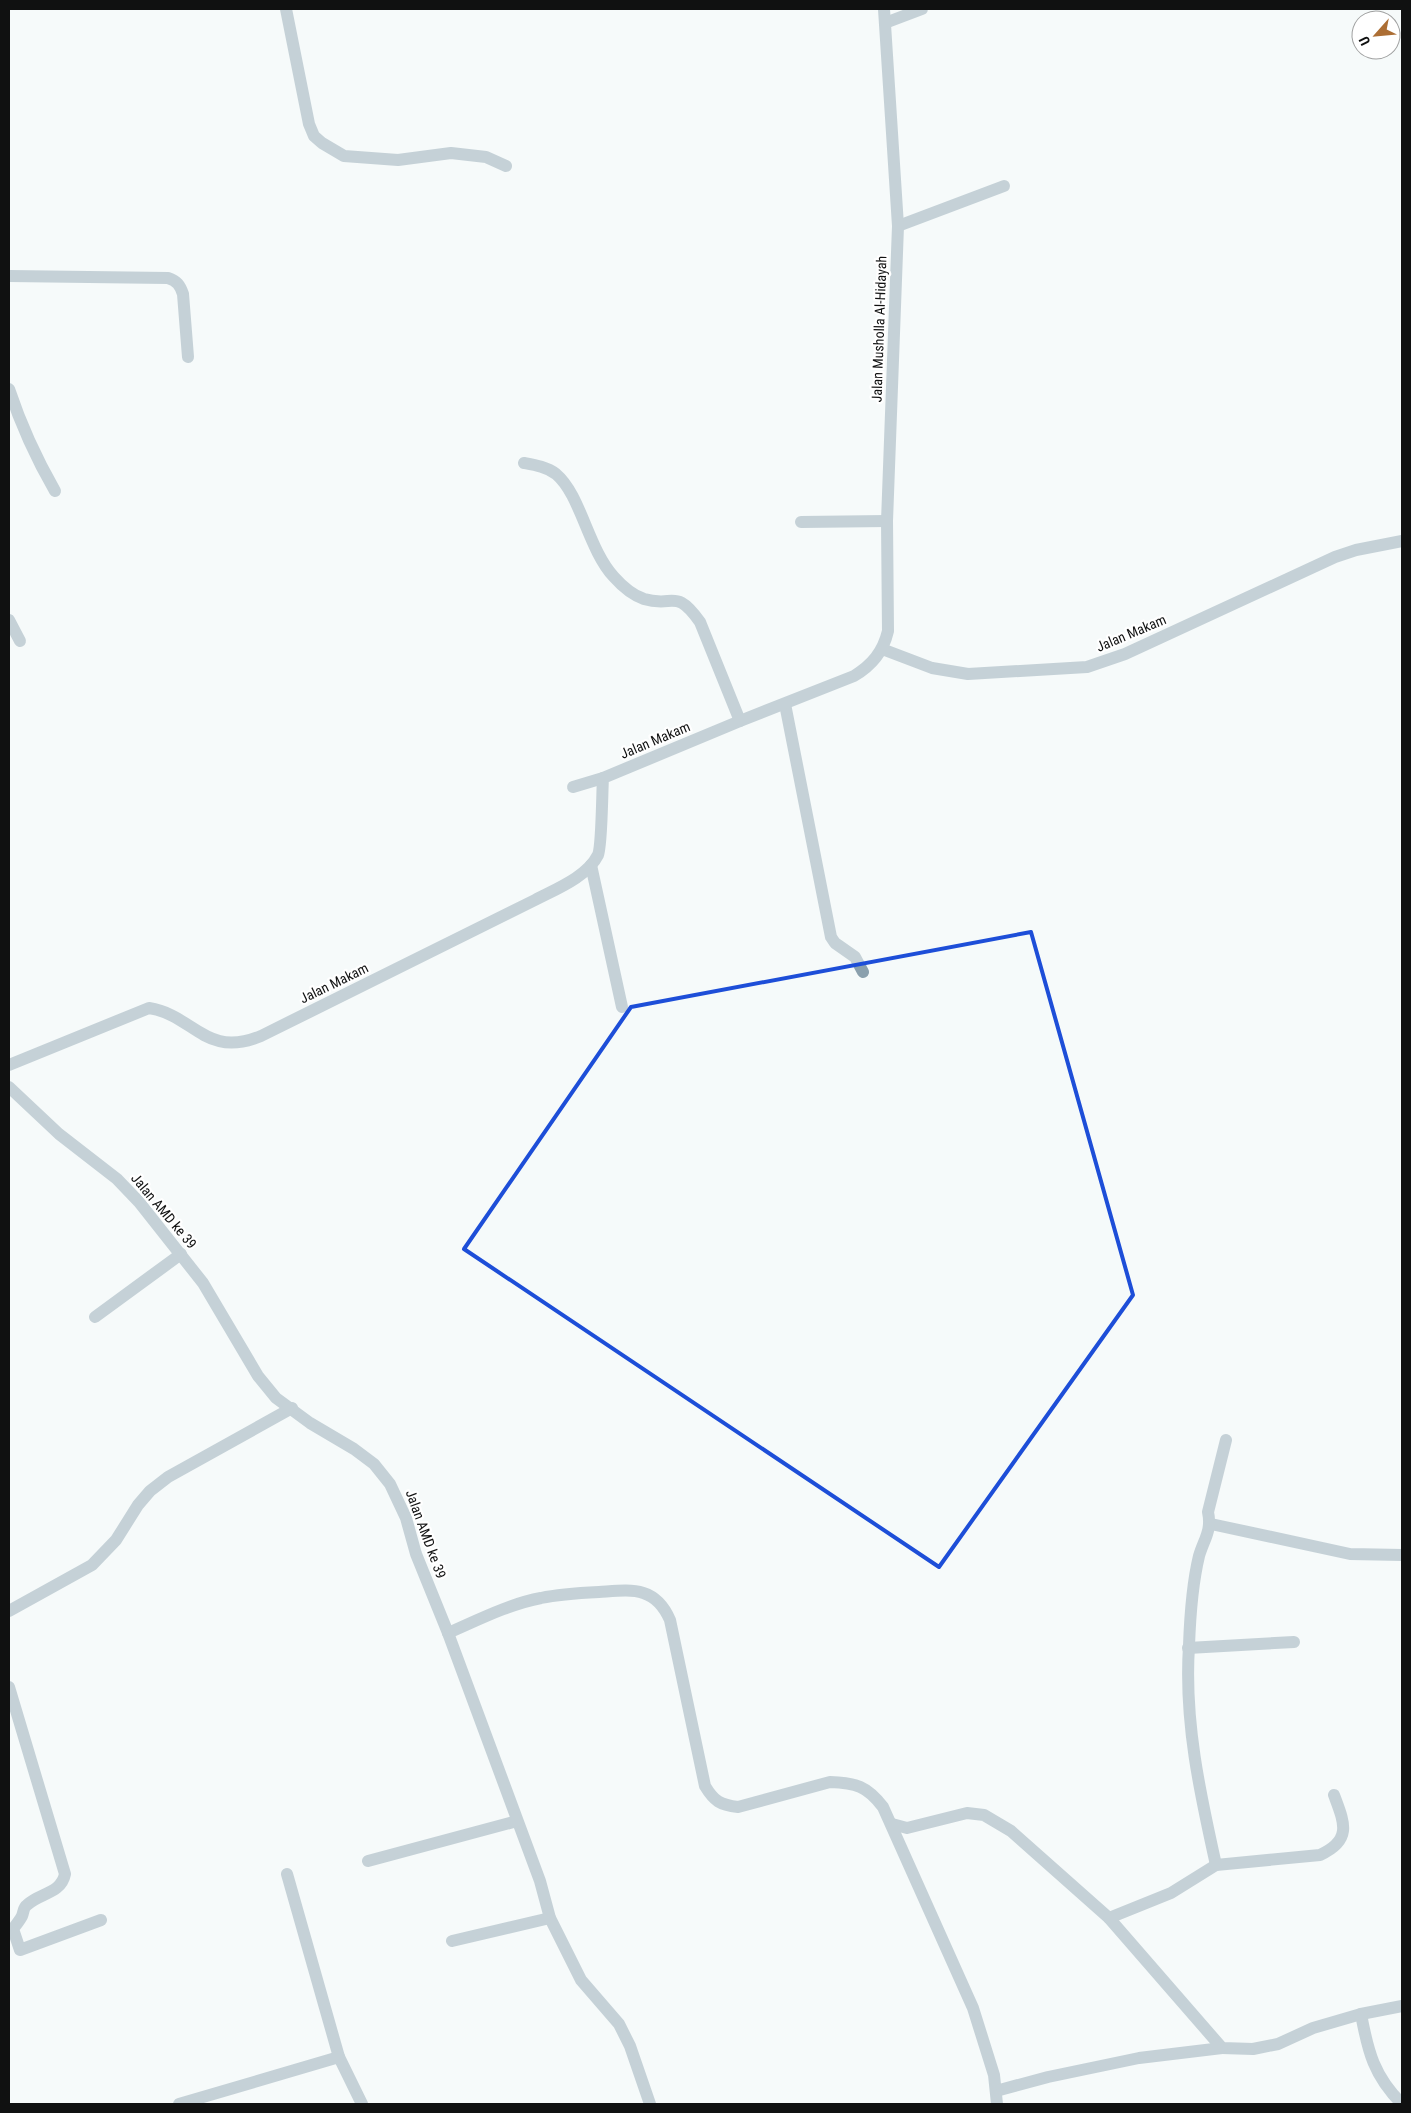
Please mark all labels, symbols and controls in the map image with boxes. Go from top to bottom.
north arrow [1351,10,1401,60]
text: U [1355,34,1373,48]
street label: Jalan Musholla Al-Hidayah [868,255,890,403]
street label: Jalan Makam [1094,611,1168,655]
street label: Jalan Makam [618,718,692,762]
street label: Jalan Makam [297,960,371,1006]
street label: Jalan AMD ke 39 [128,1170,200,1252]
street label: Jalan AMD ke 39 [403,1488,449,1580]

